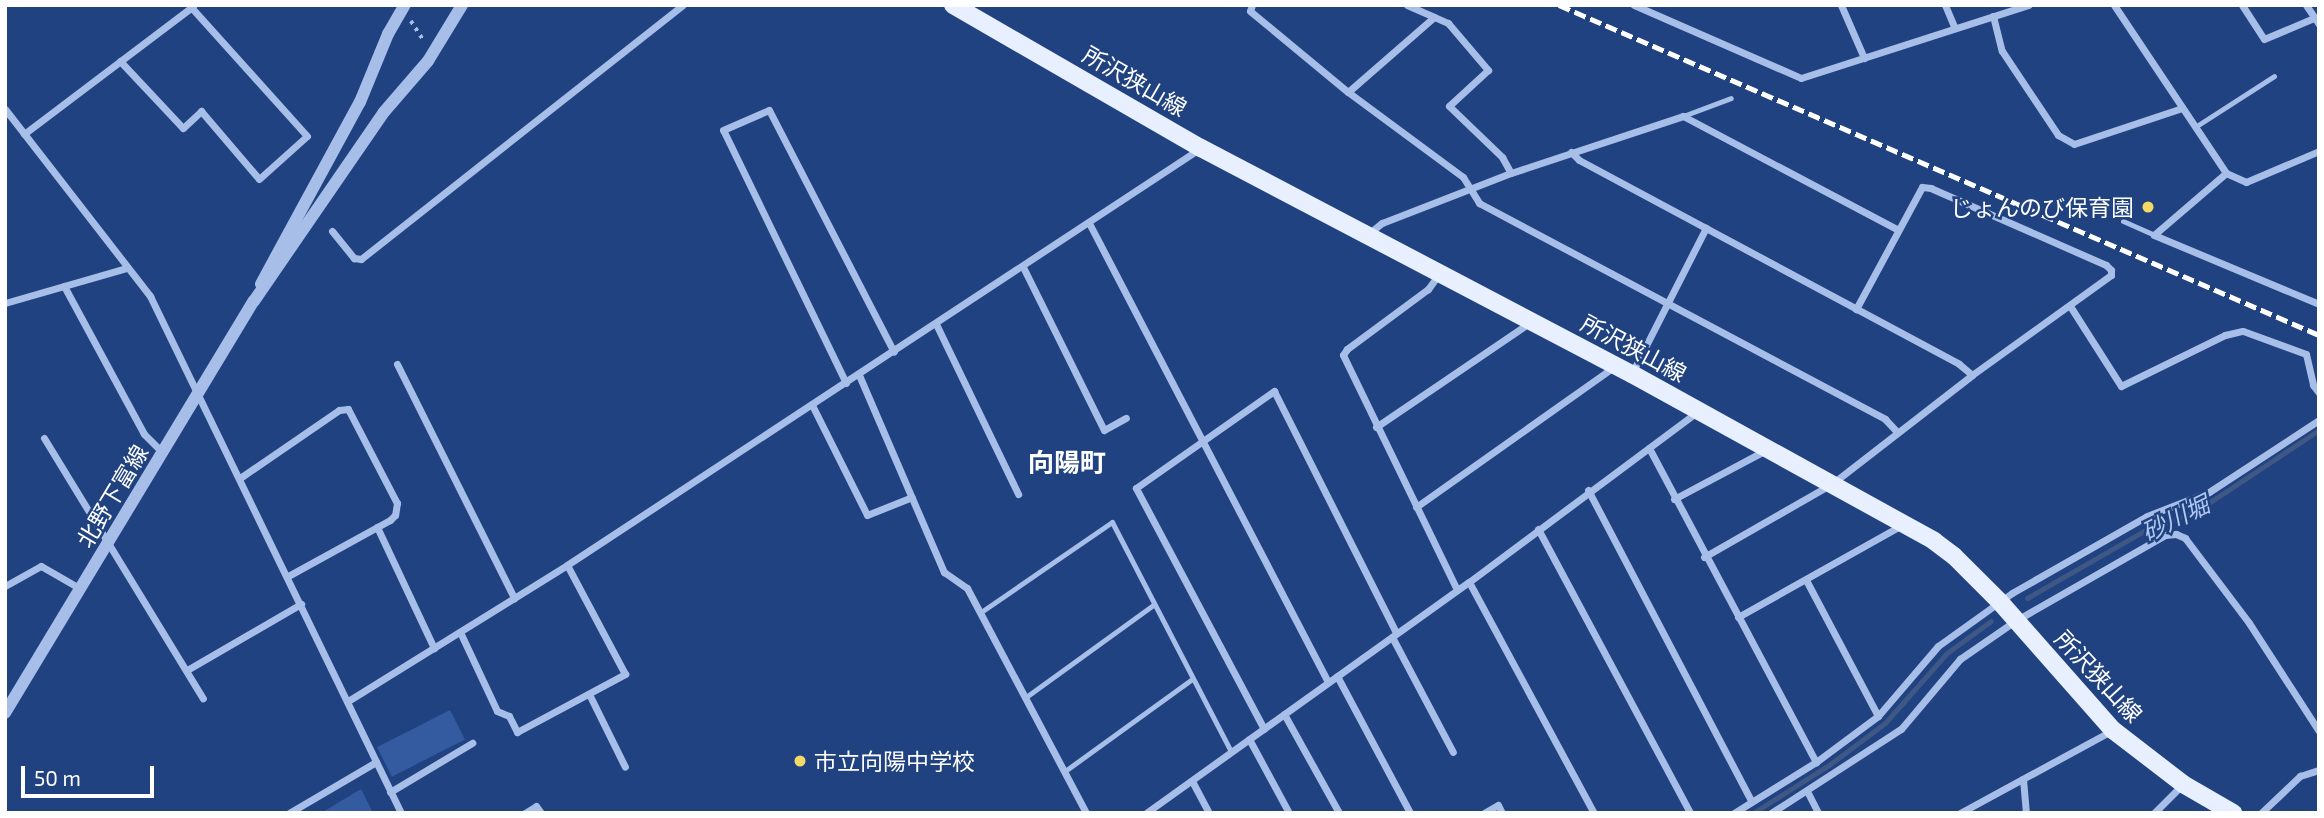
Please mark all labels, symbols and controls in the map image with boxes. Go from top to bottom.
street label: 所沢狭山線 [1078,40,1192,122]
place label: じょんのび保育園 [1950,193,2134,221]
marker: じょんのび保育園 [2140,199,2156,215]
street label: 所沢狭山線 [1577,309,1691,387]
street label: 北野下富線 [71,440,153,552]
district label: 向陽町 [1028,446,1106,478]
water label: 砂川堀 [2136,489,2214,547]
street label: 所沢狭山線 [2050,625,2148,727]
place label: 市立向陽中学校 [814,747,975,775]
scale bar [24,752,158,796]
marker: 市立向陽中学校 [792,753,808,769]
text: 50 m [34,765,81,790]

